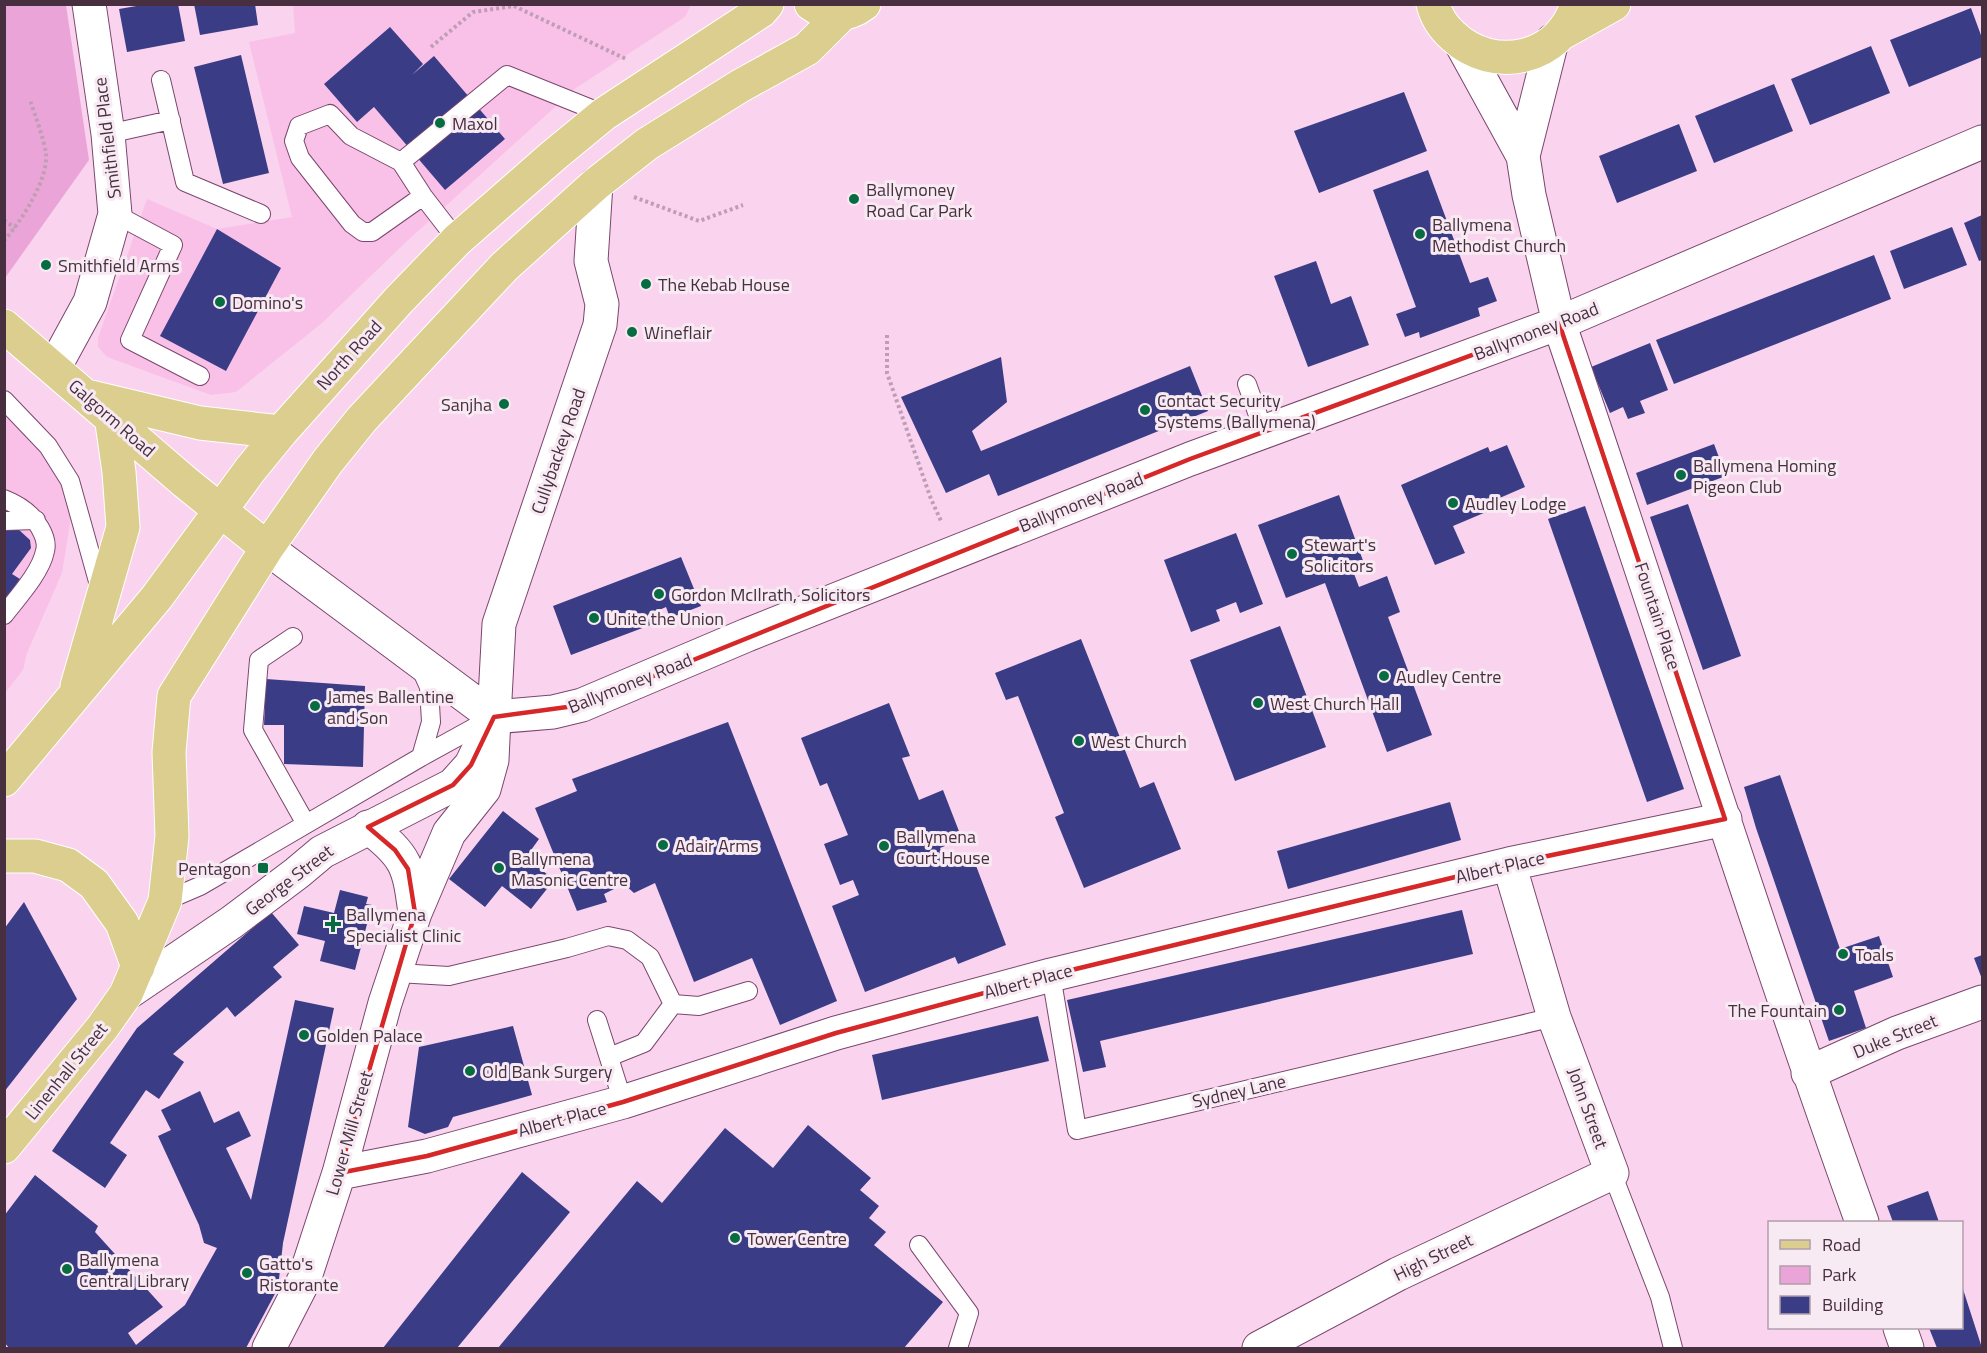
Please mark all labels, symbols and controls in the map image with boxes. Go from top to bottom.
street label: Smithfield Place [86,76,128,200]
place label: Maxol [452,110,498,137]
marker: Maxol [433,116,447,130]
place label: Ballymoney Road Car Park [866,176,973,224]
marker: Ballymoney Road Car Park [847,192,861,206]
place label: Ballymena Methodist Church [1432,211,1566,259]
marker: Ballymena Methodist Church [1413,227,1427,241]
place label: Smithfield Arms [58,252,180,279]
marker: Smithfield Arms [39,258,53,272]
place label: The Kebab House [658,271,790,298]
marker: The Kebab House [639,277,653,291]
place label: Domino's [232,289,303,316]
marker: Domino's [213,295,227,309]
street label: Ballymoney Road [1470,295,1602,367]
street label: North Road [310,314,388,396]
place label: Wineflair [644,319,712,346]
marker: Wineflair [625,325,639,339]
street label: Galgorm Road [63,373,161,463]
street label: Cullybackey Road [524,384,592,518]
place label: Contact Security Systems (Ballymena) [1157,387,1316,435]
place label: Sanjha [441,391,492,418]
marker: Sanjha [497,397,511,411]
marker: Contact Security Systems (Ballymena) [1138,403,1152,417]
place label: Ballymena Homing Pigeon Club [1693,452,1836,500]
street label: Ballymoney Road [1015,465,1147,539]
marker: Ballymena Homing Pigeon Club [1674,468,1688,482]
place label: Audley Lodge [1465,490,1566,517]
marker: Audley Lodge [1446,496,1460,510]
place label: Stewart's Solicitors [1304,531,1376,579]
marker: Stewart's Solicitors [1285,547,1299,561]
street label: Fountain Place [1628,559,1688,673]
place label: Gordon McIlrath, Solicitors [671,581,870,608]
marker: Gordon McIlrath, Solicitors [652,587,666,601]
place label: Unite the Union [606,605,724,632]
marker: Unite the Union [587,611,601,625]
street label: Ballymoney Road [564,646,696,720]
place label: Audley Centre [1396,663,1501,690]
marker: Audley Centre [1377,669,1391,683]
place label: James Ballentine and Son [327,683,454,731]
place label: West Church Hall [1270,690,1399,717]
marker: West Church Hall [1251,696,1265,710]
marker: James Ballentine and Son [308,699,322,713]
place label: West Church [1091,728,1187,755]
marker: West Church [1072,734,1086,748]
place label: Ballymena Court House [896,823,990,871]
place label: Adair Arms [675,832,759,859]
street label: George Street [239,837,339,922]
marker: Adair Arms [656,838,670,852]
marker: Ballymena Court House [877,839,891,853]
street label: Albert Place [1453,844,1547,890]
place label: Ballymena Masonic Centre [511,845,628,893]
place label: Pentagon [178,855,251,882]
marker: Pentagon [256,861,270,875]
marker: Ballymena Masonic Centre [492,861,506,875]
place label: Ballymena Specialist Clinic [346,901,461,949]
marker: Ballymena Specialist Clinic [324,915,342,933]
place label: Toals [1855,941,1894,968]
marker: Toals [1836,947,1850,961]
street label: Albert Place [981,956,1075,1006]
place label: The Fountain [1728,997,1827,1024]
marker: The Fountain [1832,1003,1846,1017]
street label: Duke Street [1849,1007,1942,1065]
street label: Linenhall Street [18,1016,114,1125]
place label: Golden Palace [316,1022,423,1049]
marker: Golden Palace [297,1028,311,1042]
place label: Old Bank Surgery [482,1058,613,1085]
marker: Old Bank Surgery [463,1064,477,1078]
street label: John Street [1561,1064,1615,1153]
street label: Lower Mill Street [318,1067,380,1199]
street label: Sydney Lane [1190,1067,1288,1115]
street label: Albert Place [515,1094,609,1144]
legend [1768,1221,1963,1329]
place label: Tower Centre [747,1225,847,1252]
street label: High Street [1389,1226,1478,1288]
marker: Tower Centre [728,1231,742,1245]
text: Road [1822,1231,1861,1258]
place label: Ballymena Central Library [79,1246,190,1294]
place label: Gatto's Ristorante [259,1250,339,1298]
text: Park [1822,1261,1857,1288]
marker: Ballymena Central Library [60,1262,74,1276]
marker: Gatto's Ristorante [240,1266,254,1280]
text: Building [1822,1291,1883,1318]

